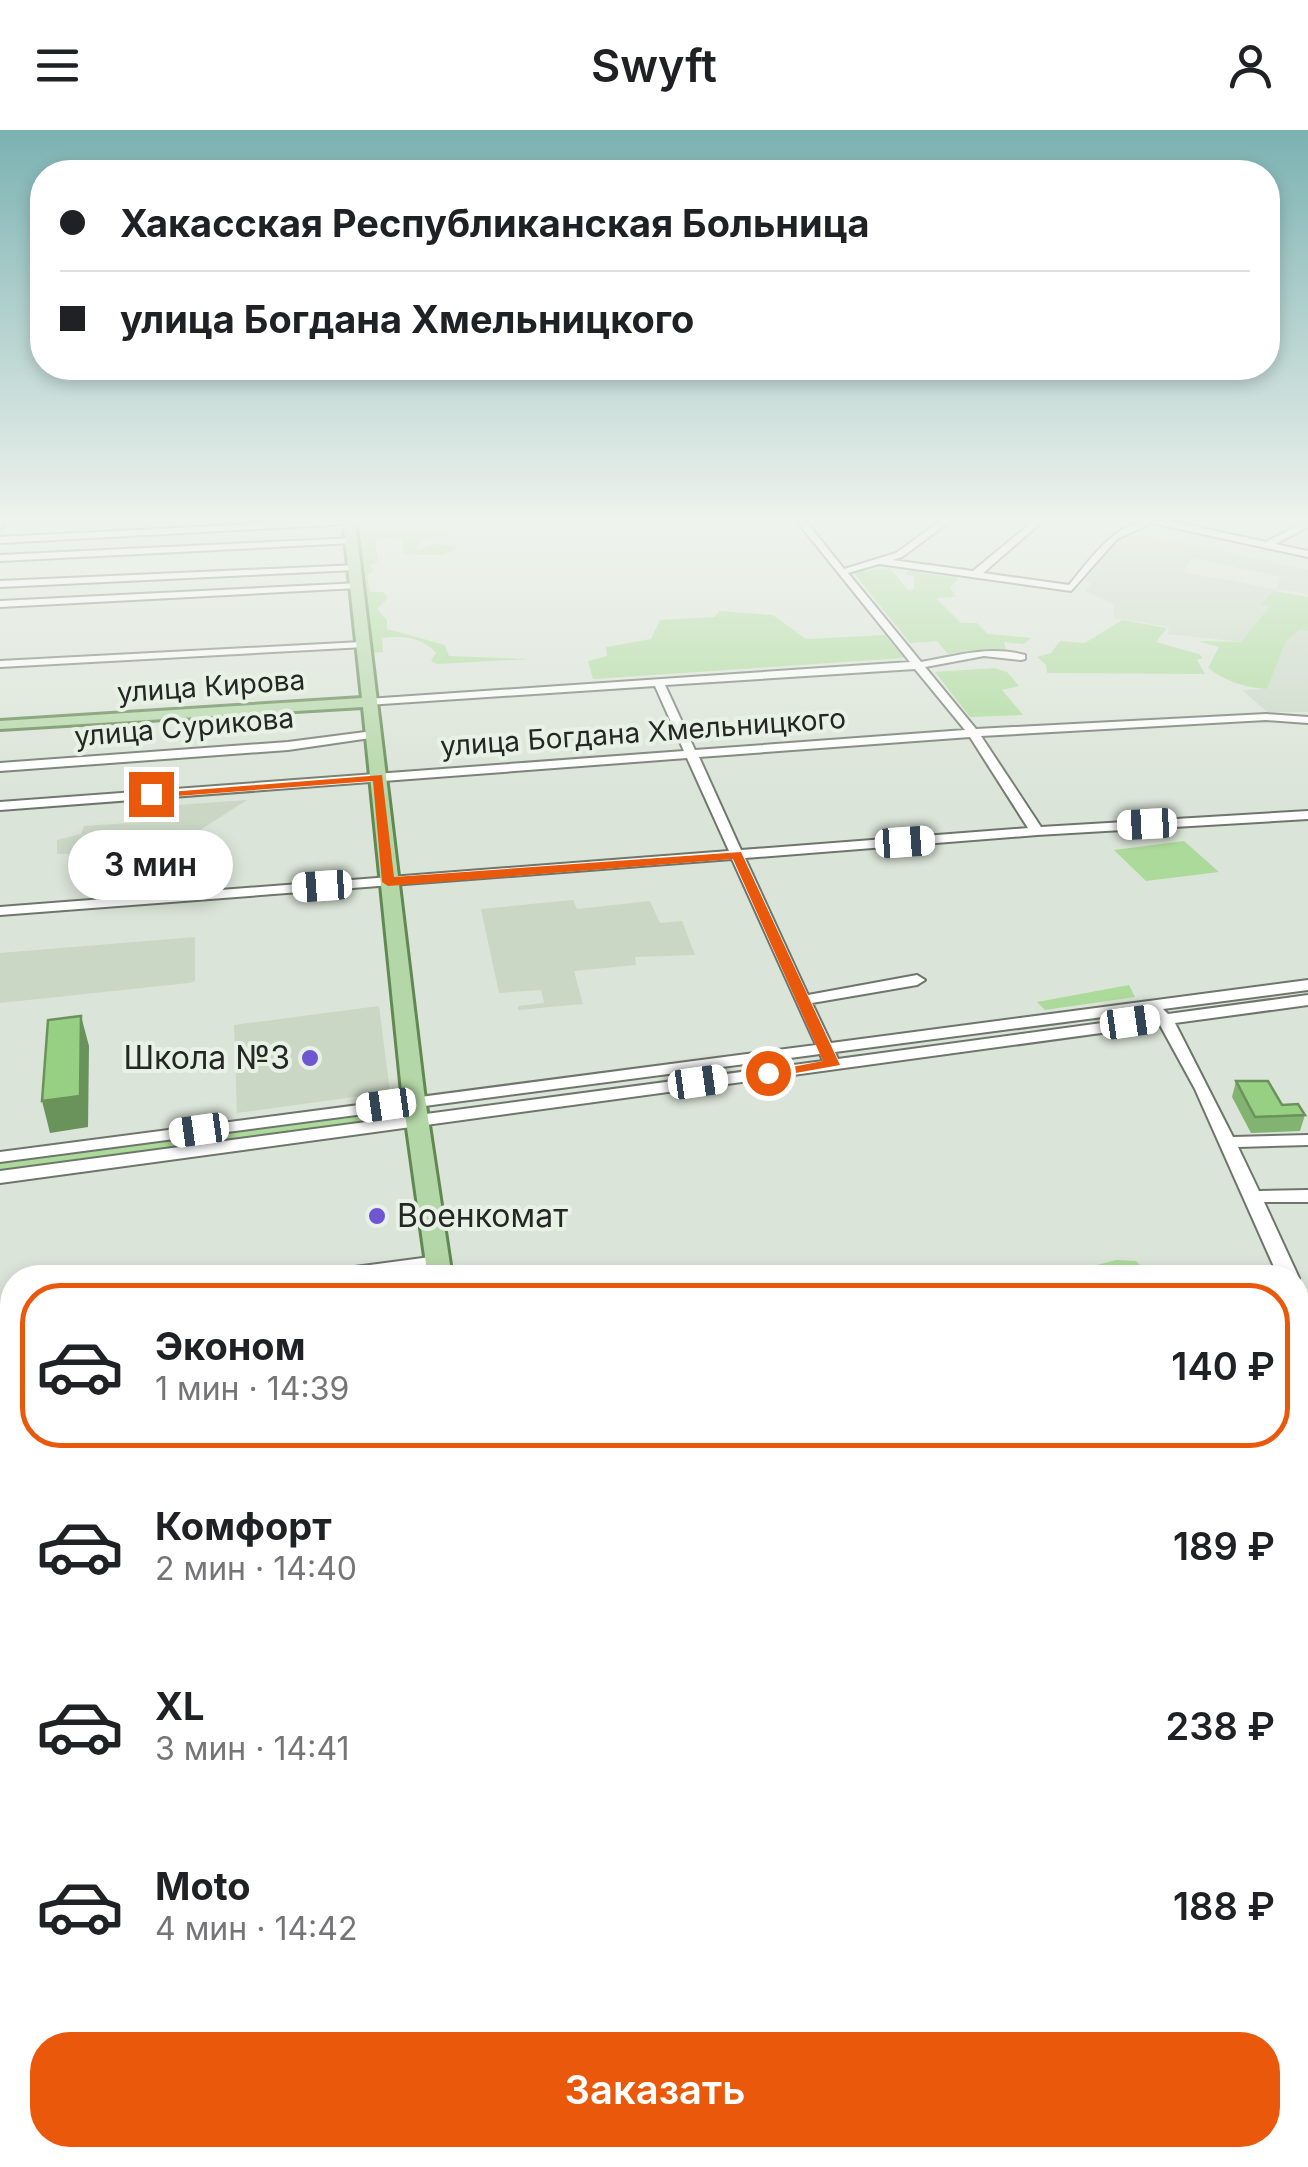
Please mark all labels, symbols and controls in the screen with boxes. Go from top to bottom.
icon: menu [30,38,85,93]
text: Swyft [591,38,717,93]
icon: person [1223,38,1278,93]
text: Хакасская Республиканская Больница [120,200,870,246]
text: улица Богдана Хмельницкого [120,296,694,342]
street label: улица Кирова [116,662,306,710]
street label: улица Сурикова [73,700,295,754]
street label: улица Богдана Хмельницкого [439,701,847,763]
route end [129,772,174,817]
car [1116,807,1178,841]
car [874,825,936,859]
callout: 3 мин [68,829,234,899]
text: 3 мин [104,845,197,884]
car [291,869,353,903]
car [1098,1003,1162,1041]
place label: Школа №3 [123,1038,290,1077]
marker: Школа №3 [299,1047,321,1069]
route start [746,1051,791,1096]
car [666,1063,730,1101]
car [354,1086,418,1124]
car [167,1111,231,1149]
place label: Военкомат [397,1196,568,1235]
marker: Военкомат [366,1205,388,1227]
icon: car [35,1321,125,1411]
text: Эконом [155,1323,306,1369]
text: 140 ₽ [1171,1343,1275,1389]
text: 1 мин · 14:39 [155,1369,349,1408]
icon: car [35,1501,125,1591]
text: Комфорт [155,1503,332,1549]
text: 189 ₽ [1173,1523,1275,1569]
text: 2 мин · 14:40 [155,1549,357,1588]
icon: car [35,1681,125,1771]
text: XL [155,1683,205,1729]
text: 238 ₽ [1166,1703,1275,1749]
text: 3 мин · 14:41 [155,1729,349,1768]
icon: car [35,1861,125,1951]
text: Moto [155,1863,251,1909]
text: 188 ₽ [1173,1883,1275,1929]
text: 4 мин · 14:42 [155,1909,357,1948]
button: Заказать [30,2032,1280,2147]

